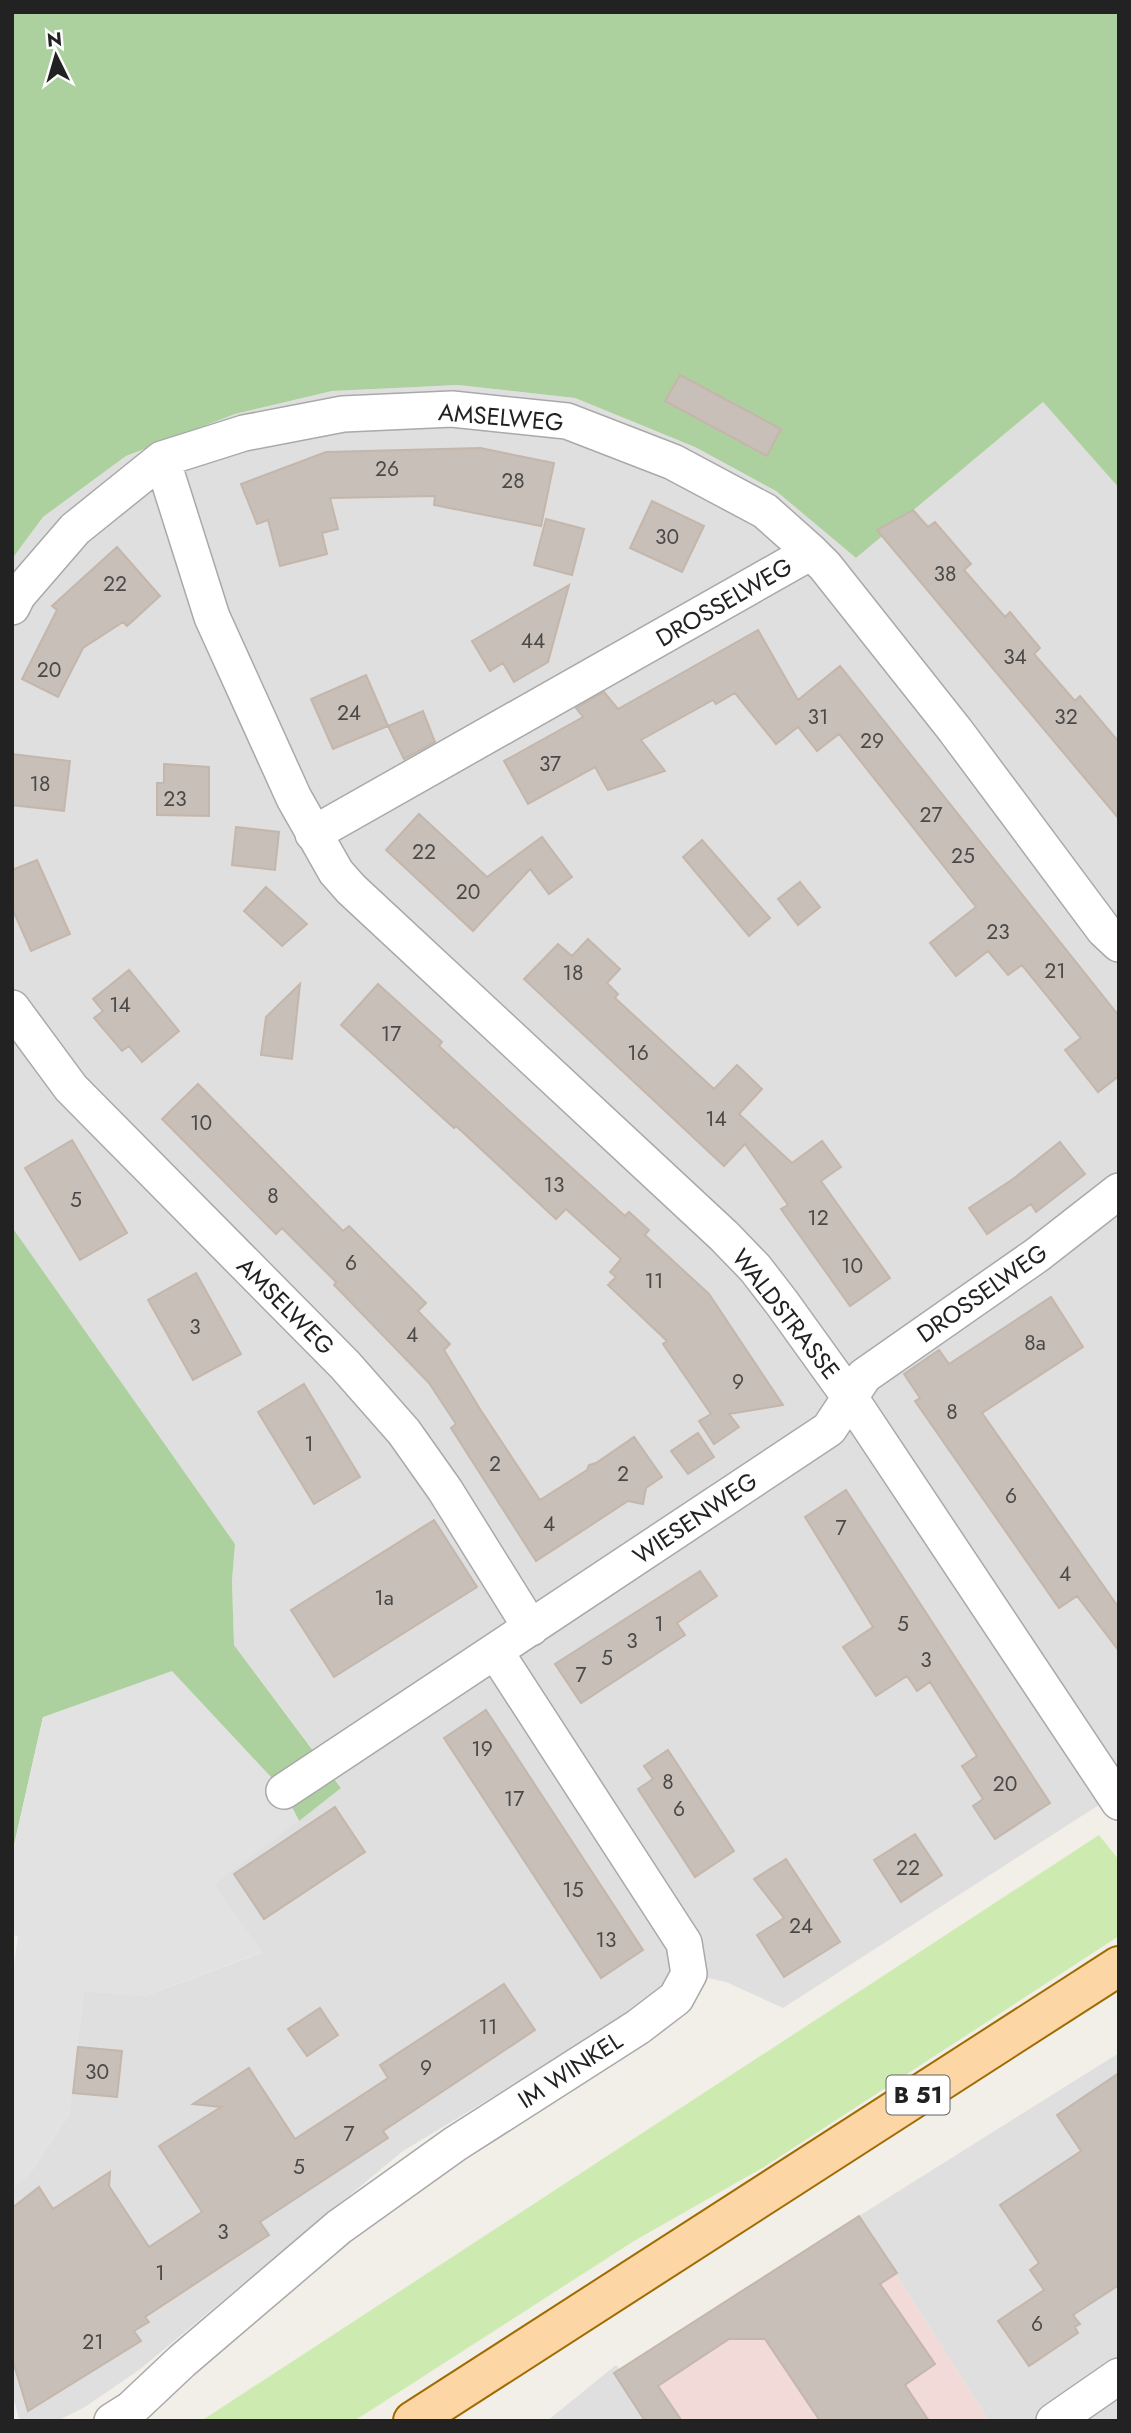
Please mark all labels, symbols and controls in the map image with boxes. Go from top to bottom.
north arrow [21,21,91,91]
text: N [46,25,63,54]
street label: AMSELWEG [437,394,565,440]
house number: 26 [375,454,399,484]
house number: 28 [501,466,525,496]
house number: 30 [655,522,679,552]
street label: DROSSELWEG [649,549,799,655]
house number: 38 [934,559,956,589]
house number: 22 [103,569,127,599]
house number: 44 [521,626,545,656]
house number: 34 [1003,642,1027,672]
house number: 20 [37,655,61,685]
house number: 24 [337,698,361,728]
house number: 31 [808,702,828,732]
house number: 32 [1054,702,1078,732]
house number: 29 [860,726,884,756]
house number: 37 [539,749,561,779]
house number: 18 [30,769,50,799]
house number: 23 [163,784,187,814]
house number: 27 [920,800,942,830]
house number: 22 [412,837,436,867]
house number: 25 [951,841,975,871]
house number: 20 [456,877,480,907]
house number: 23 [986,917,1010,947]
house number: 21 [1044,956,1066,986]
house number: 18 [563,958,583,988]
house number: 14 [109,990,131,1020]
house number: 17 [381,1019,401,1049]
house number: 16 [627,1038,649,1068]
house number: 14 [705,1104,727,1134]
house number: 10 [190,1108,212,1138]
house number: 13 [544,1170,564,1200]
house number: 8 [267,1181,279,1211]
house number: 5 [70,1185,82,1215]
house number: 12 [807,1203,829,1233]
street label: DROSSELWEG [910,1235,1054,1351]
street label: WALDSTRASSE [724,1241,848,1387]
house number: 6 [345,1248,357,1278]
street label: AMSELWEG [229,1249,343,1363]
house number: 10 [841,1251,863,1281]
house number: 11 [645,1266,663,1296]
house number: 3 [189,1312,201,1342]
house number: 4 [406,1320,418,1350]
house number: 8a [1024,1328,1046,1358]
house number: 9 [732,1367,744,1397]
house number: 8 [946,1397,958,1427]
house number: 1 [304,1429,314,1459]
house number: 2 [489,1449,501,1479]
house number: 2 [617,1459,629,1489]
street label: WIESENWEG [626,1463,764,1573]
house number: 6 [1005,1481,1017,1511]
house number: 4 [543,1509,555,1539]
house number: 7 [835,1513,847,1543]
house number: 4 [1059,1559,1071,1589]
house number: 1a [374,1583,394,1613]
house number: 1 [654,1609,664,1639]
house number: 5 [897,1609,909,1639]
house number: 3 [626,1626,638,1656]
house number: 5 [601,1643,613,1673]
house number: 3 [920,1645,932,1675]
house number: 7 [575,1660,587,1690]
house number: 19 [471,1734,493,1764]
house number: 8 [662,1767,674,1797]
house number: 20 [993,1769,1017,1799]
house number: 17 [504,1784,524,1814]
house number: 6 [673,1794,685,1824]
house number: 22 [896,1853,920,1883]
house number: 15 [562,1875,584,1905]
house number: 24 [789,1911,813,1941]
house number: 13 [596,1925,616,1955]
house number: 11 [479,2012,497,2042]
street label: IM WINKEL [511,2023,629,2117]
house number: 9 [420,2053,432,2083]
house number: 30 [85,2057,109,2087]
road number: B 51 [886,2076,950,2114]
house number: 7 [343,2119,355,2149]
house number: 5 [293,2152,305,2182]
house number: 3 [217,2217,229,2247]
house number: 1 [155,2258,165,2288]
house number: 6 [1031,2309,1043,2339]
house number: 21 [82,2327,104,2357]

